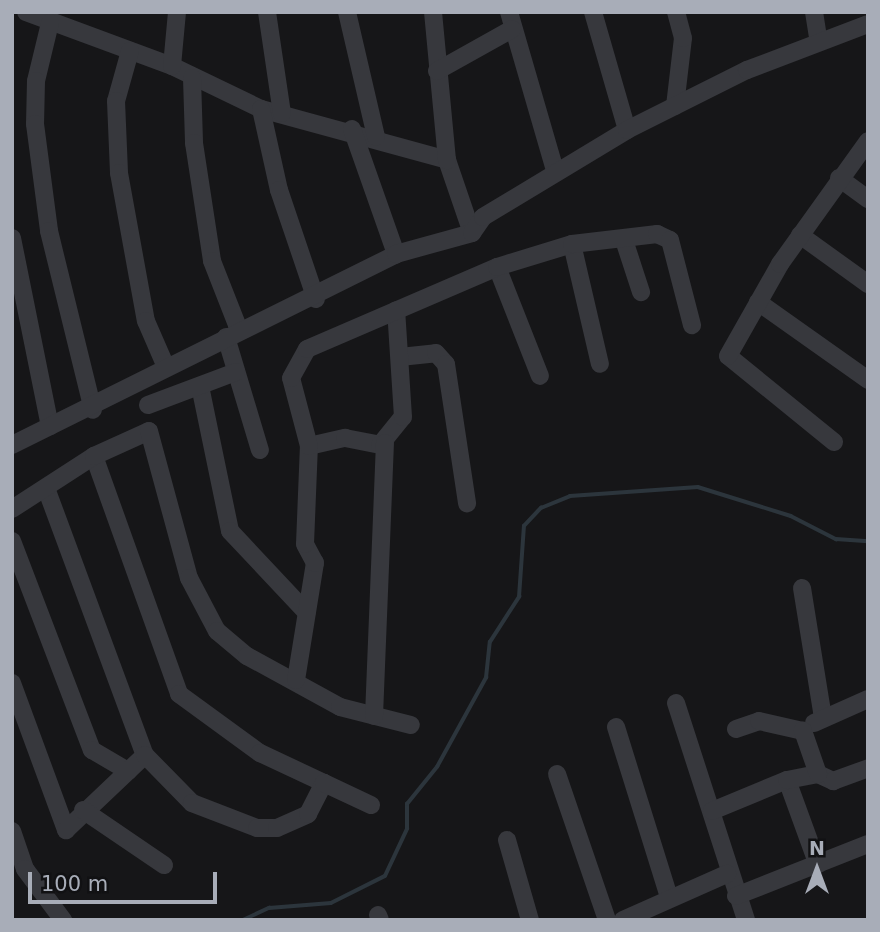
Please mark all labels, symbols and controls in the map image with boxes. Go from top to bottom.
north arrow [782,834,852,904]
text: N [809,837,825,859]
scale bar [32,858,220,902]
text: 100 m [41,872,108,896]

